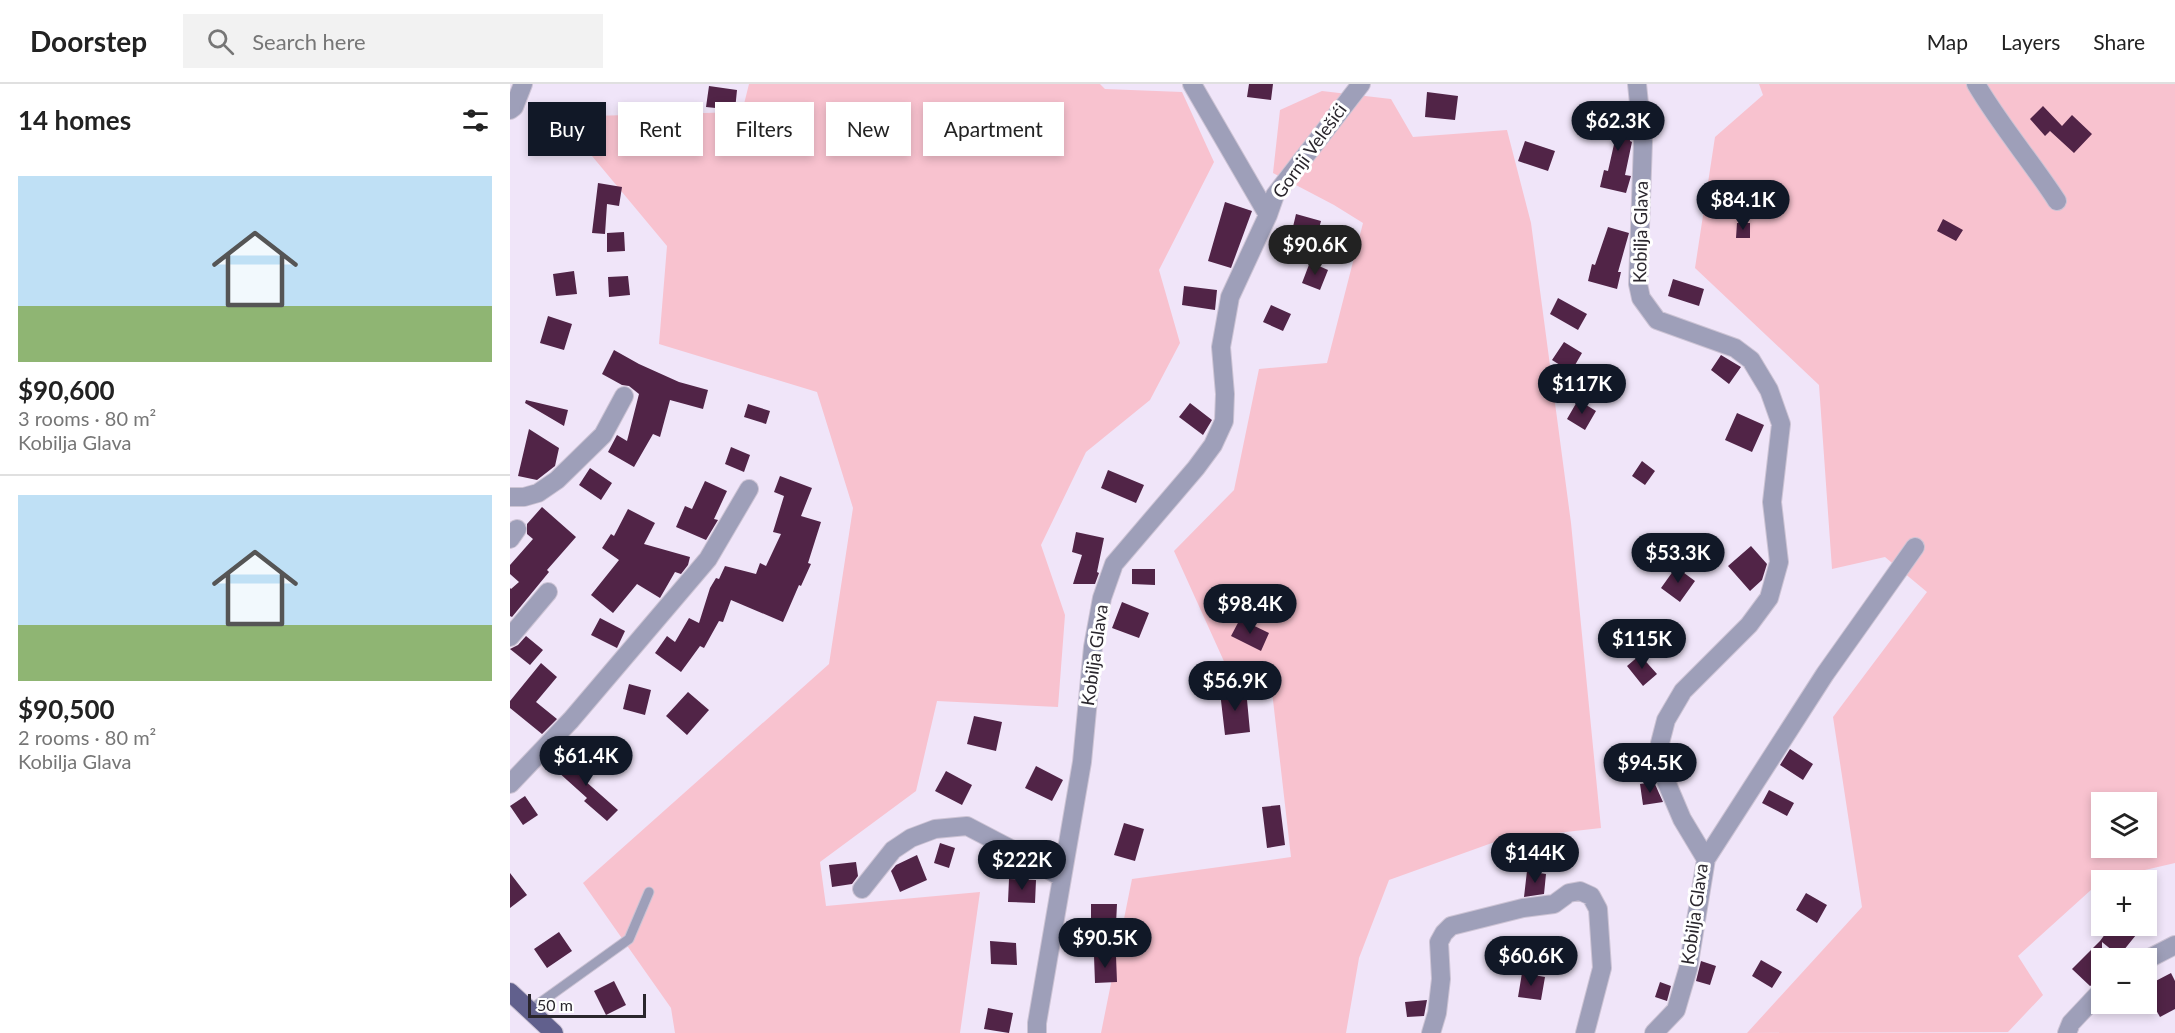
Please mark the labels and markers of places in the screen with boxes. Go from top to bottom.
pin: $62.3K [1569,101,1667,152]
pin: $84.1K [1694,180,1792,231]
pin: $90.6K [1266,225,1364,276]
pin: $117K [1540,364,1624,415]
pin: $53.3K [1629,533,1727,584]
pin: $98.4K [1201,584,1299,635]
pin: $115K [1600,619,1684,670]
pin: $56.9K [1186,661,1284,712]
pin: $61.4K [537,736,635,787]
pin: $94.5K [1601,743,1699,794]
pin: $144K [1493,833,1577,884]
pin: $222K [980,840,1064,891]
pin: $90.5K [1056,918,1154,969]
pin: $60.6K [1482,936,1580,987]

